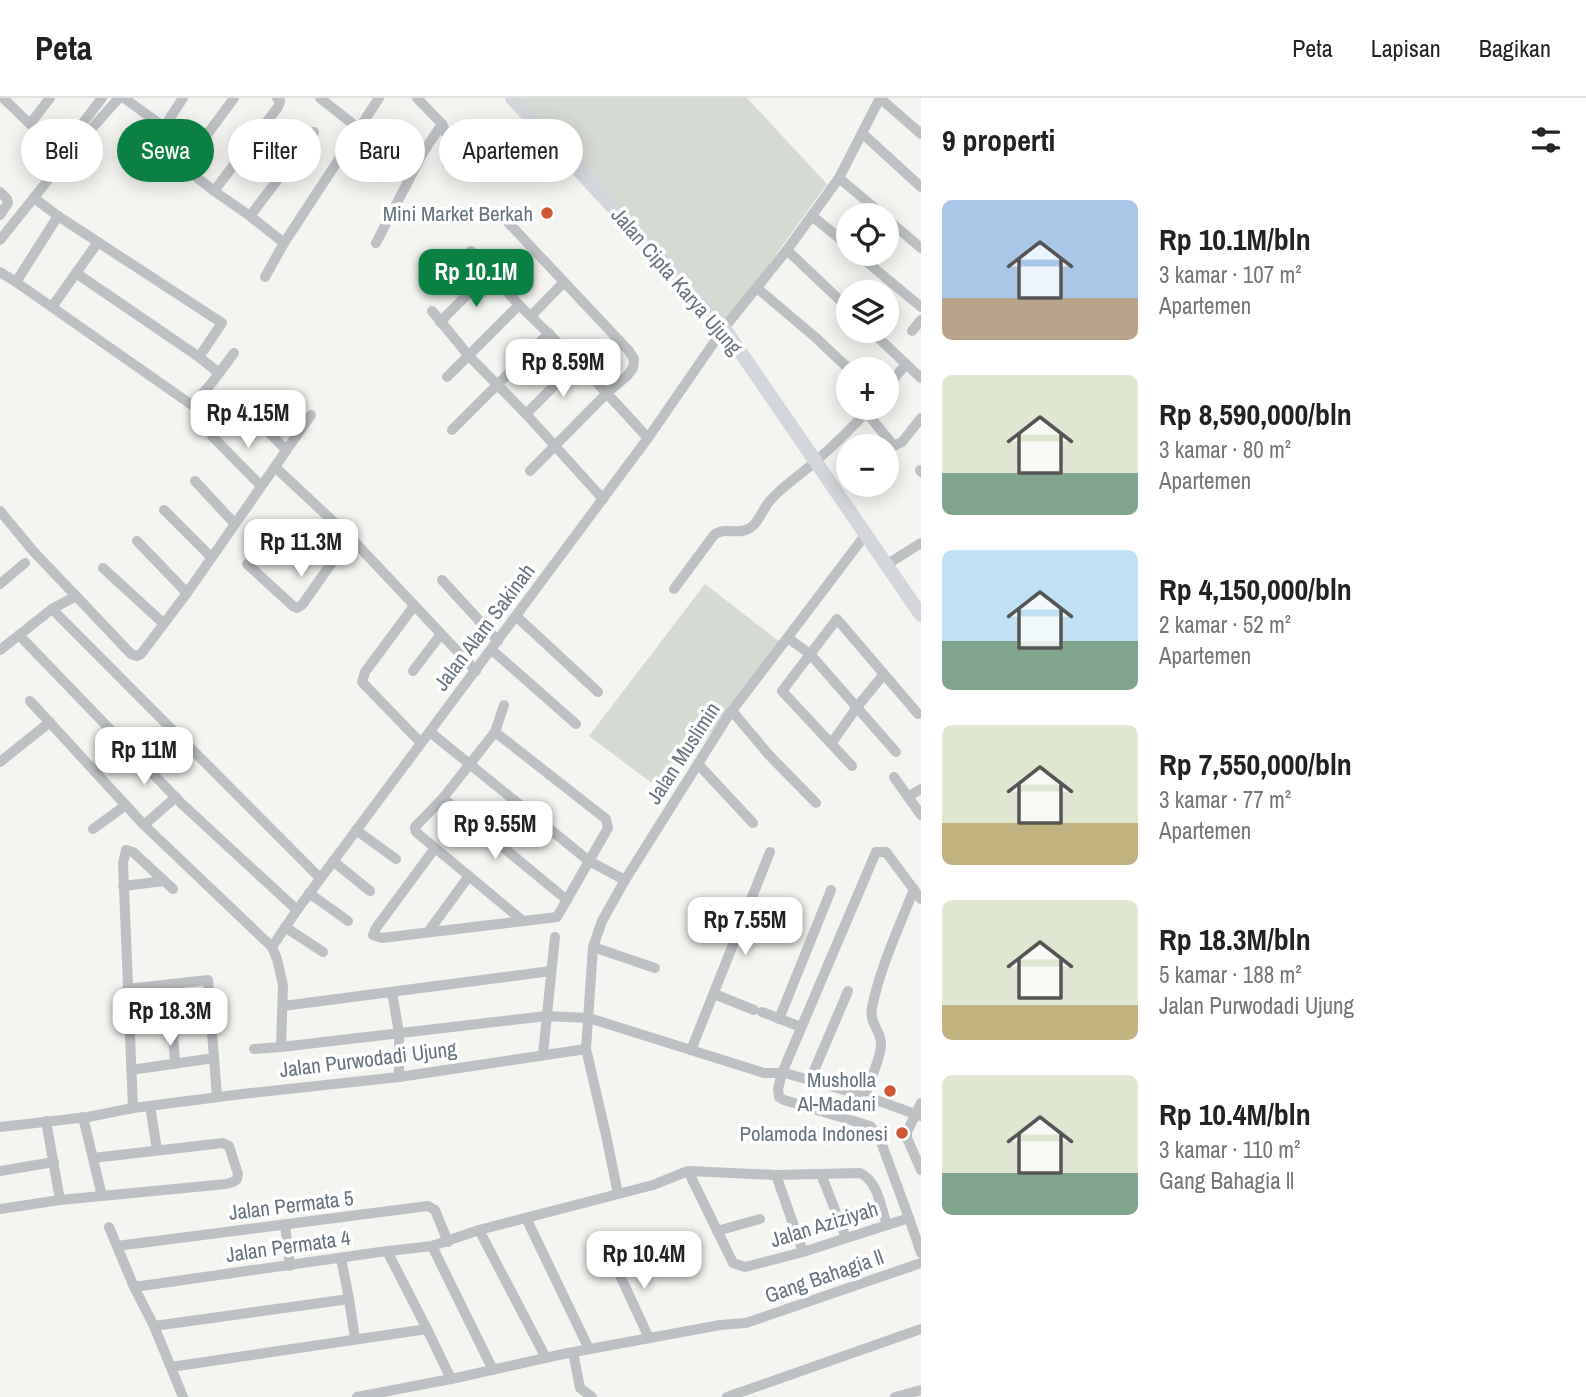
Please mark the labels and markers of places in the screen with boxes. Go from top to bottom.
place label: Mini Market Berkah [383,199,533,228]
marker: Mini Market Berkah [539,205,555,221]
pin: Rp 10.1M [404,250,548,309]
pin: Rp 8.59M [491,340,635,399]
pin: Rp 4.15M [176,390,320,450]
pin: Rp 11.3M [229,519,373,579]
pin: Rp 11M [87,728,201,787]
pin: Rp 9.55M [423,802,567,861]
pin: Rp 7.55M [673,898,817,957]
pin: Rp 18.3M [98,988,242,1048]
place label: Musholla Al-Madani [797,1065,876,1118]
marker: Musholla Al-Madani [882,1083,898,1099]
place label: Polamoda Indonesi [740,1119,888,1148]
marker: Polamoda Indonesi [894,1125,910,1141]
pin: Rp 10.4M [572,1232,716,1291]

